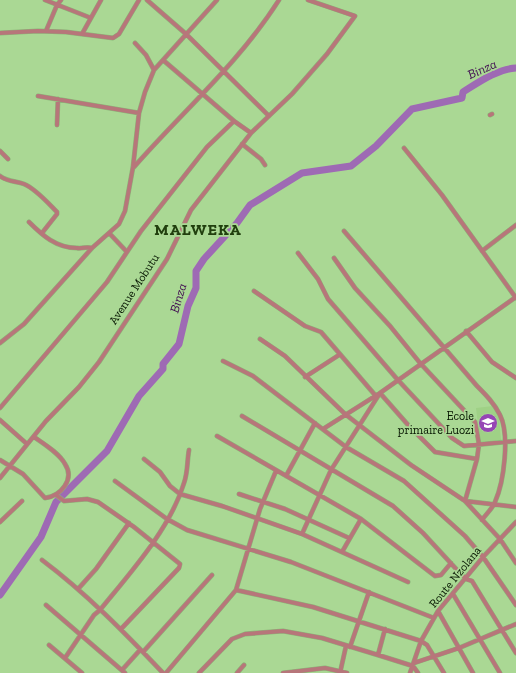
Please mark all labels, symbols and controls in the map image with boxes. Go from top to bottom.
water label: Binza [465,56,499,82]
district label: MALWEKA [154,220,242,239]
street label: Avenue Mobutu [106,251,162,327]
water label: Binza [166,281,190,315]
place label: Ecole primaire Luozi [398,409,475,437]
school or university icon: Ecole primaire Luozi [477,412,499,434]
street label: Route Nzolana [426,543,484,610]

